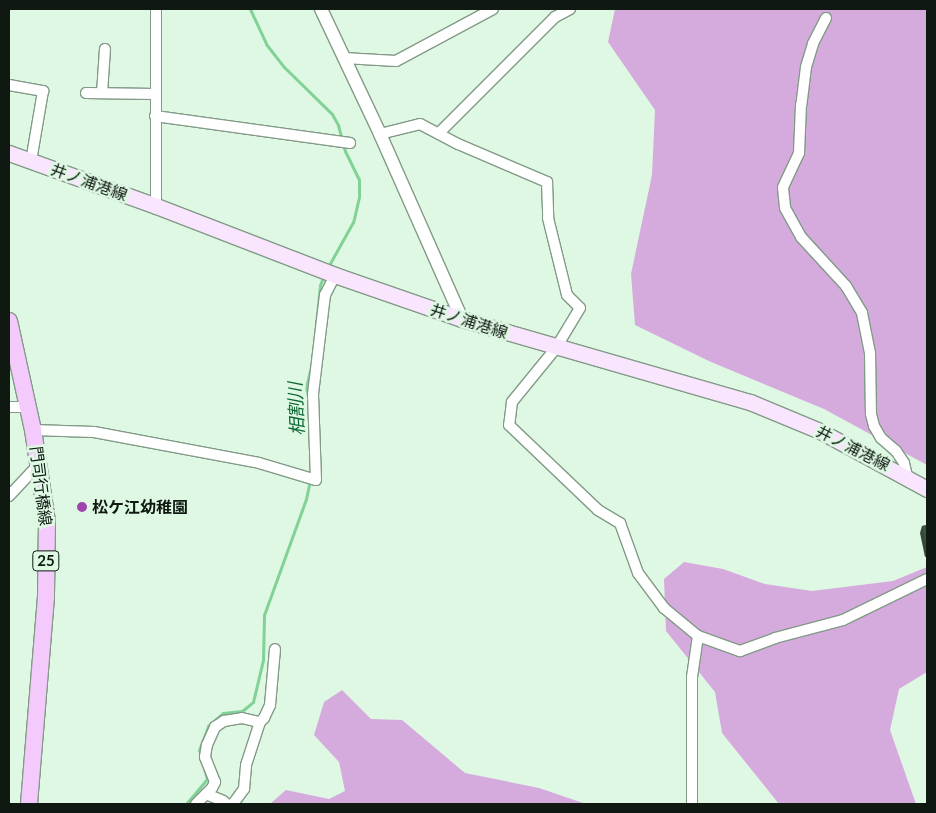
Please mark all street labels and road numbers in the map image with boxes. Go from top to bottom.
street label: 井ノ浦港線 [48,159,130,205]
street label: 井ノ浦港線 [428,300,510,342]
street label: 井ノ浦港線 [813,421,893,475]
street label: 門司行橋線 [27,445,55,527]
road number: 25 [32,548,60,574]

